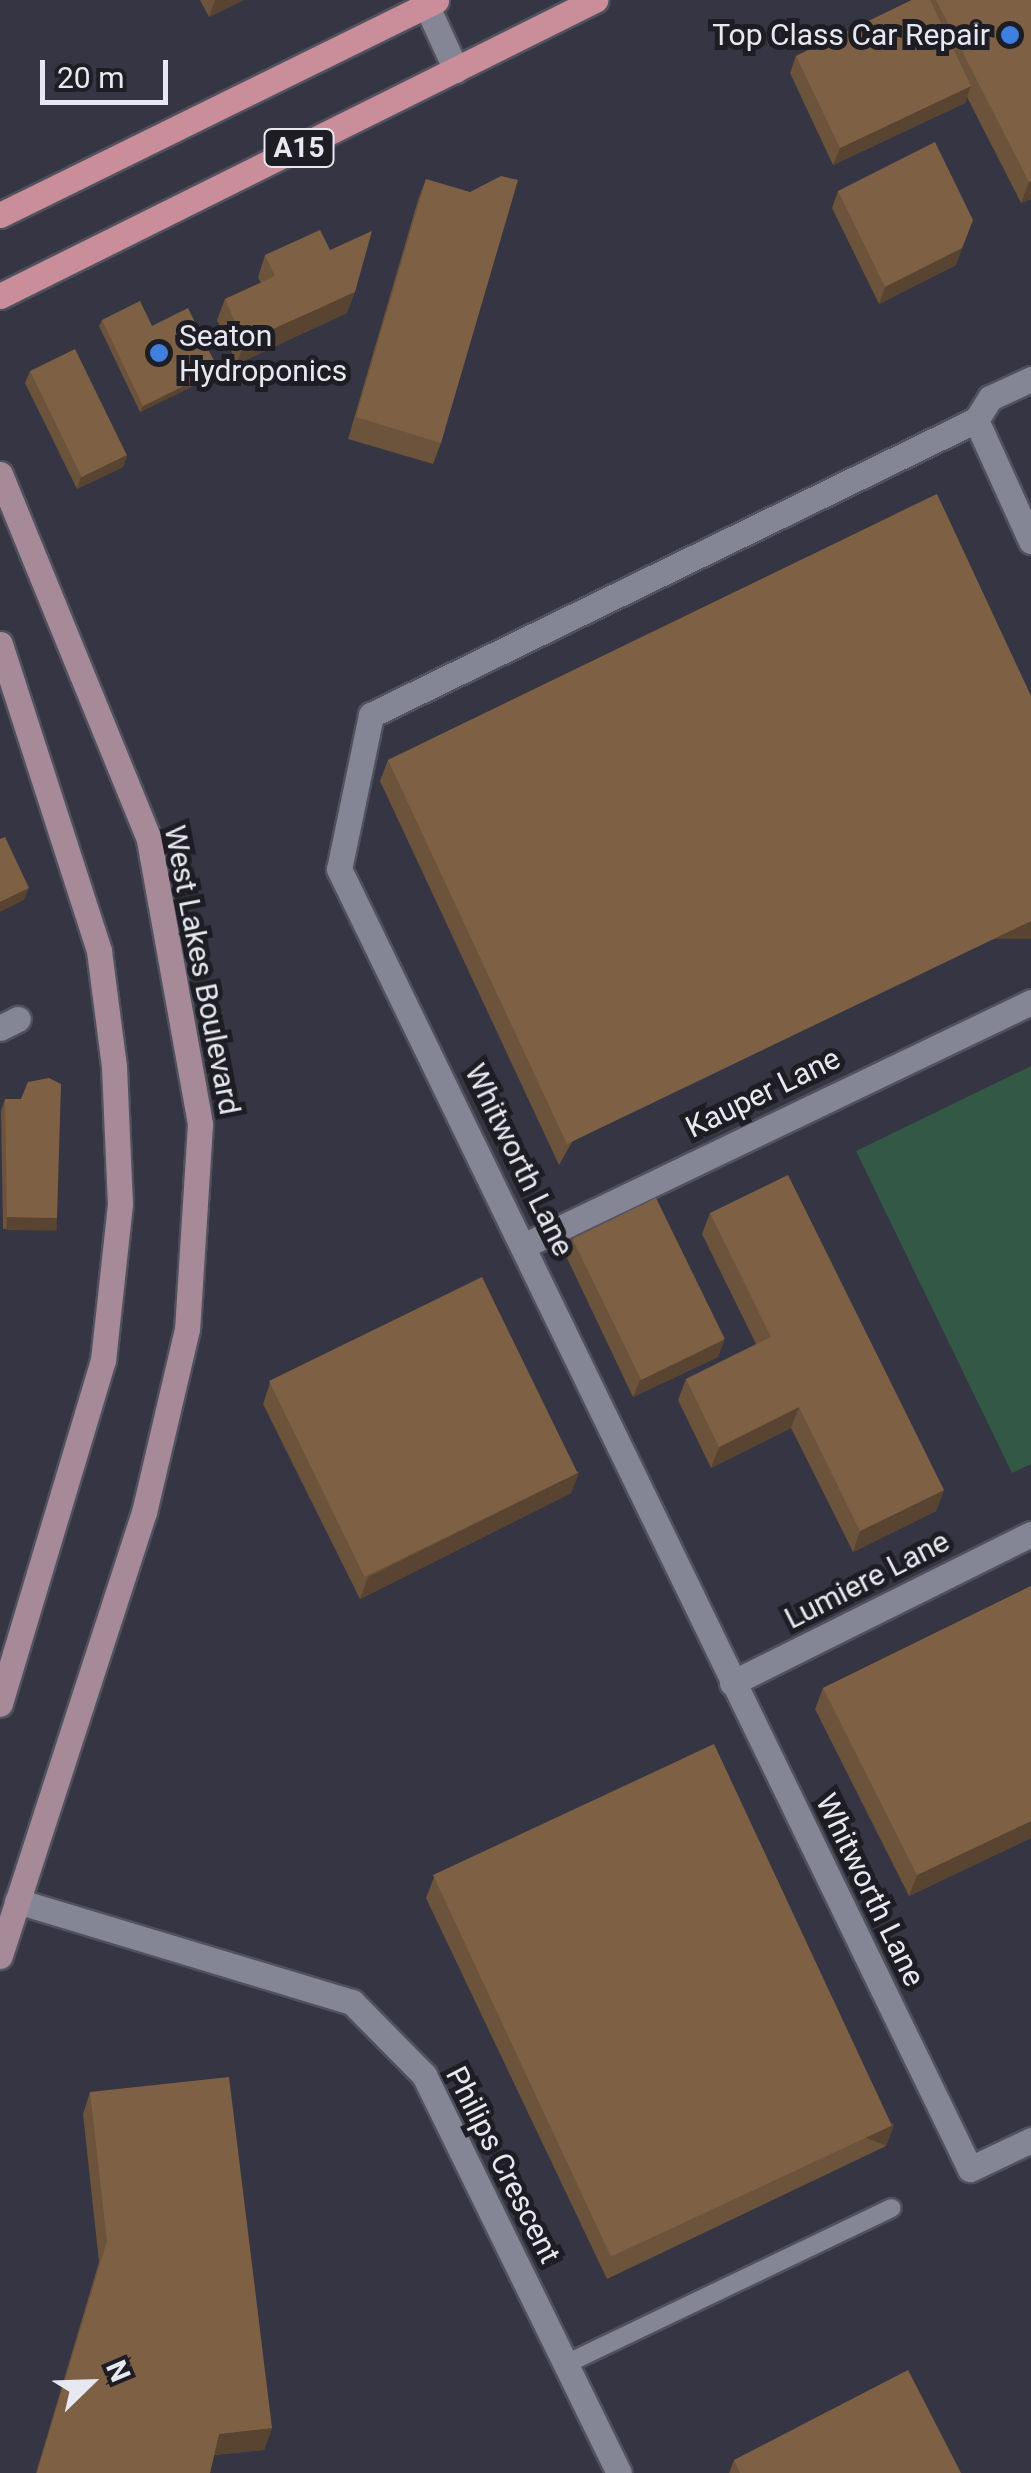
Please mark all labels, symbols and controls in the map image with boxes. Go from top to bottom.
place label: Top Class Car Repair [712,17,990,53]
marker: Top Class Car Repair [999,24,1021,46]
scale bar [45,40,172,102]
text: 20 m [57,60,124,95]
road number: A15 [262,125,336,171]
place label: Seaton Hydroponics [179,318,347,388]
marker: Seaton Hydroponics [148,342,170,364]
street label: West Lakes Boulevard [156,822,248,1118]
street label: Kauper Lane [680,1040,846,1146]
street label: Whitworth Lane [457,1058,581,1262]
street label: Lumiere Lane [779,1523,955,1637]
street label: Whitworth Lane [808,1788,932,1992]
street label: Philips Crescent [438,2061,568,2269]
north arrow [40,2333,140,2433]
text: N [99,2356,137,2387]

